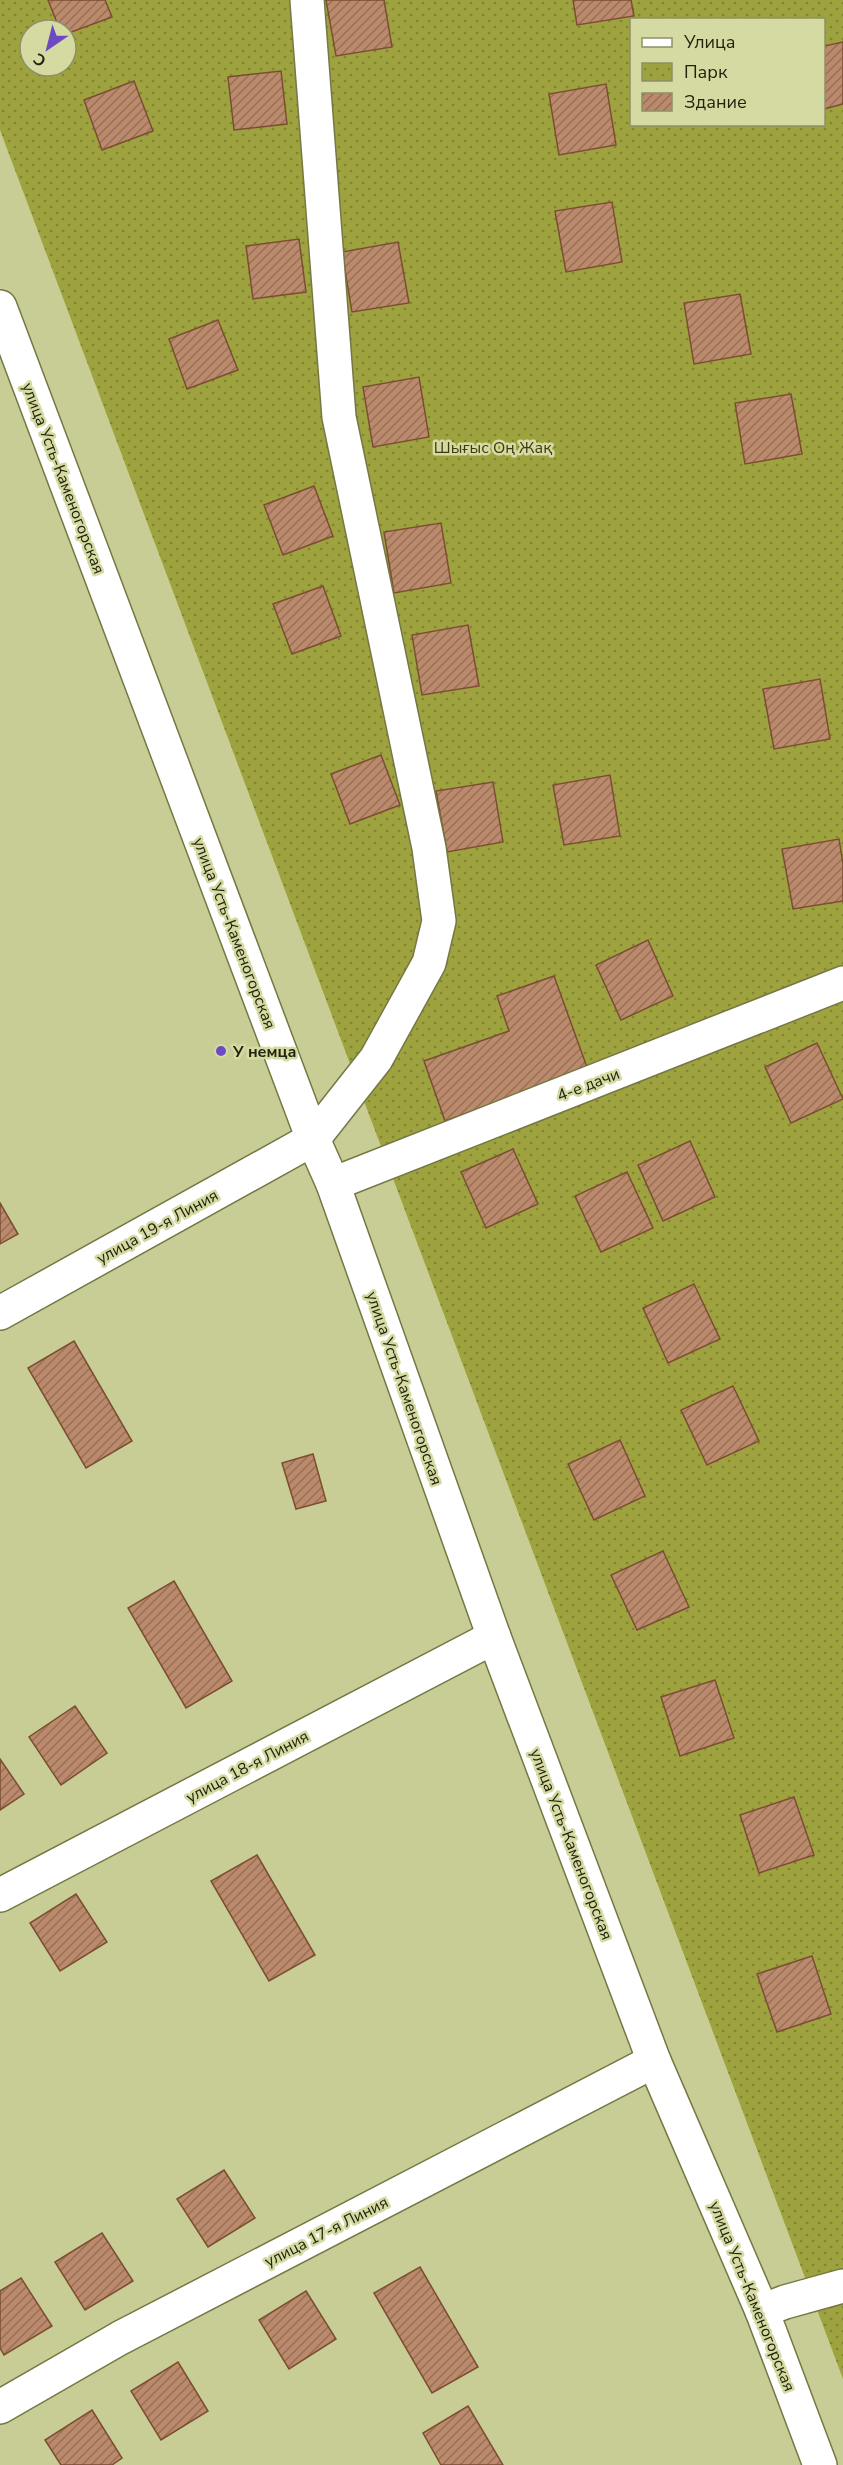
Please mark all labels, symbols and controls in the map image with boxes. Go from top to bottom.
north arrow [18,18,78,78]
legend [630,18,825,126]
text: Улица [683,30,735,54]
text: С [29,47,51,72]
text: Парк [684,60,728,84]
text: Здание [684,90,747,114]
street label: улица Усть-Каменогорская [16,379,110,577]
park label: Шығыс Оң Жақ [434,437,552,459]
street label: улица Усть-Каменогорская [187,834,281,1032]
place label: У немца [232,1041,296,1063]
marker: У немца [214,1044,228,1058]
street label: 4-е дачи [554,1063,623,1107]
street label: улица 19-я Линия [93,1184,222,1269]
street label: улица Усть-Каменогорская [361,1289,448,1488]
street label: улица 18-я Линия [182,1725,313,1809]
street label: улица Усть-Каменогорская [524,1745,618,1943]
street label: улица 17-я Линия [261,2191,392,2273]
street label: улица Усть-Каменогорская [704,2198,800,2395]

